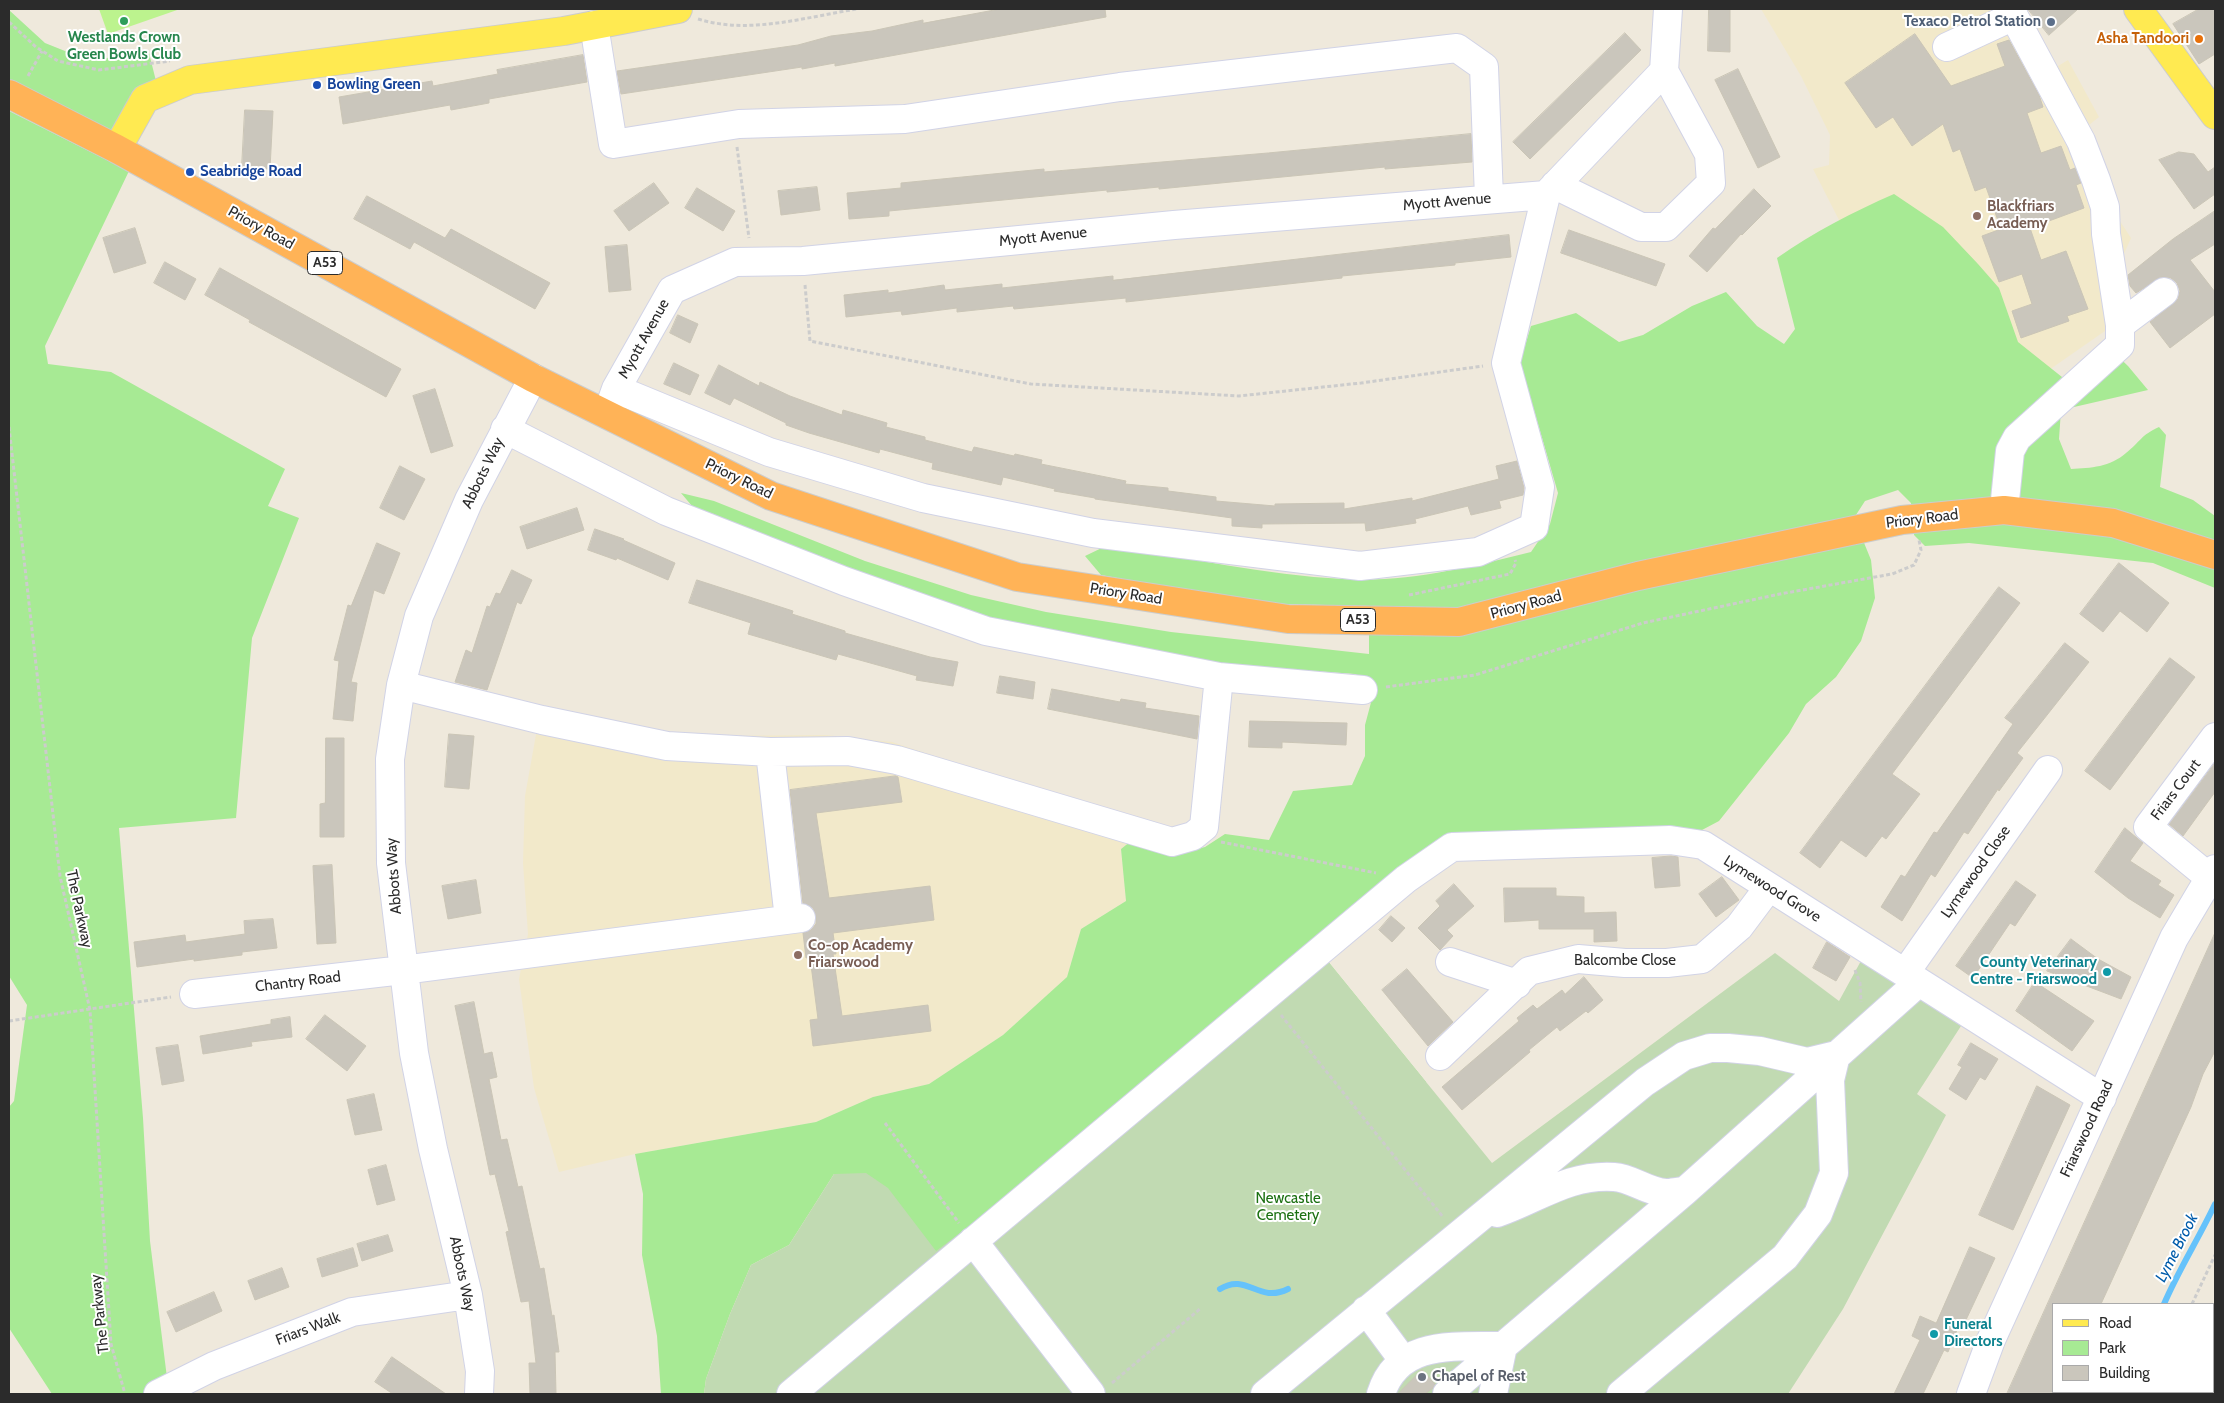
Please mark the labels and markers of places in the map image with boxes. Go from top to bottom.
place label: Texaco Petrol Station [1904,13,2041,31]
marker: Westlands Crown Green Bowls Club [118,15,130,27]
marker: Texaco Petrol Station [2045,16,2057,28]
place label: Westlands Crown Green Bowls Club [67,29,181,64]
place label: Asha Tandoori [2097,30,2189,48]
marker: Asha Tandoori [2193,33,2205,45]
place label: Bowling Green [327,76,421,94]
marker: Bowling Green [311,79,323,91]
place label: Seabridge Road [200,163,302,181]
marker: Seabridge Road [184,166,196,178]
place label: Blackfriars Academy [1987,198,2054,233]
marker: Blackfriars Academy [1971,210,1983,222]
place label: Co-op Academy Friarswood [808,937,913,972]
marker: Co-op Academy Friarswood [792,949,804,961]
place label: County Veterinary Centre - Friarswood [1970,954,2097,989]
marker: County Veterinary Centre - Friarswood [2101,966,2113,978]
place label: Funeral Directors [1944,1316,2003,1351]
marker: Funeral Directors [1928,1328,1940,1340]
place label: Chapel of Rest [1432,1368,1526,1386]
marker: Chapel of Rest [1416,1371,1428,1383]

